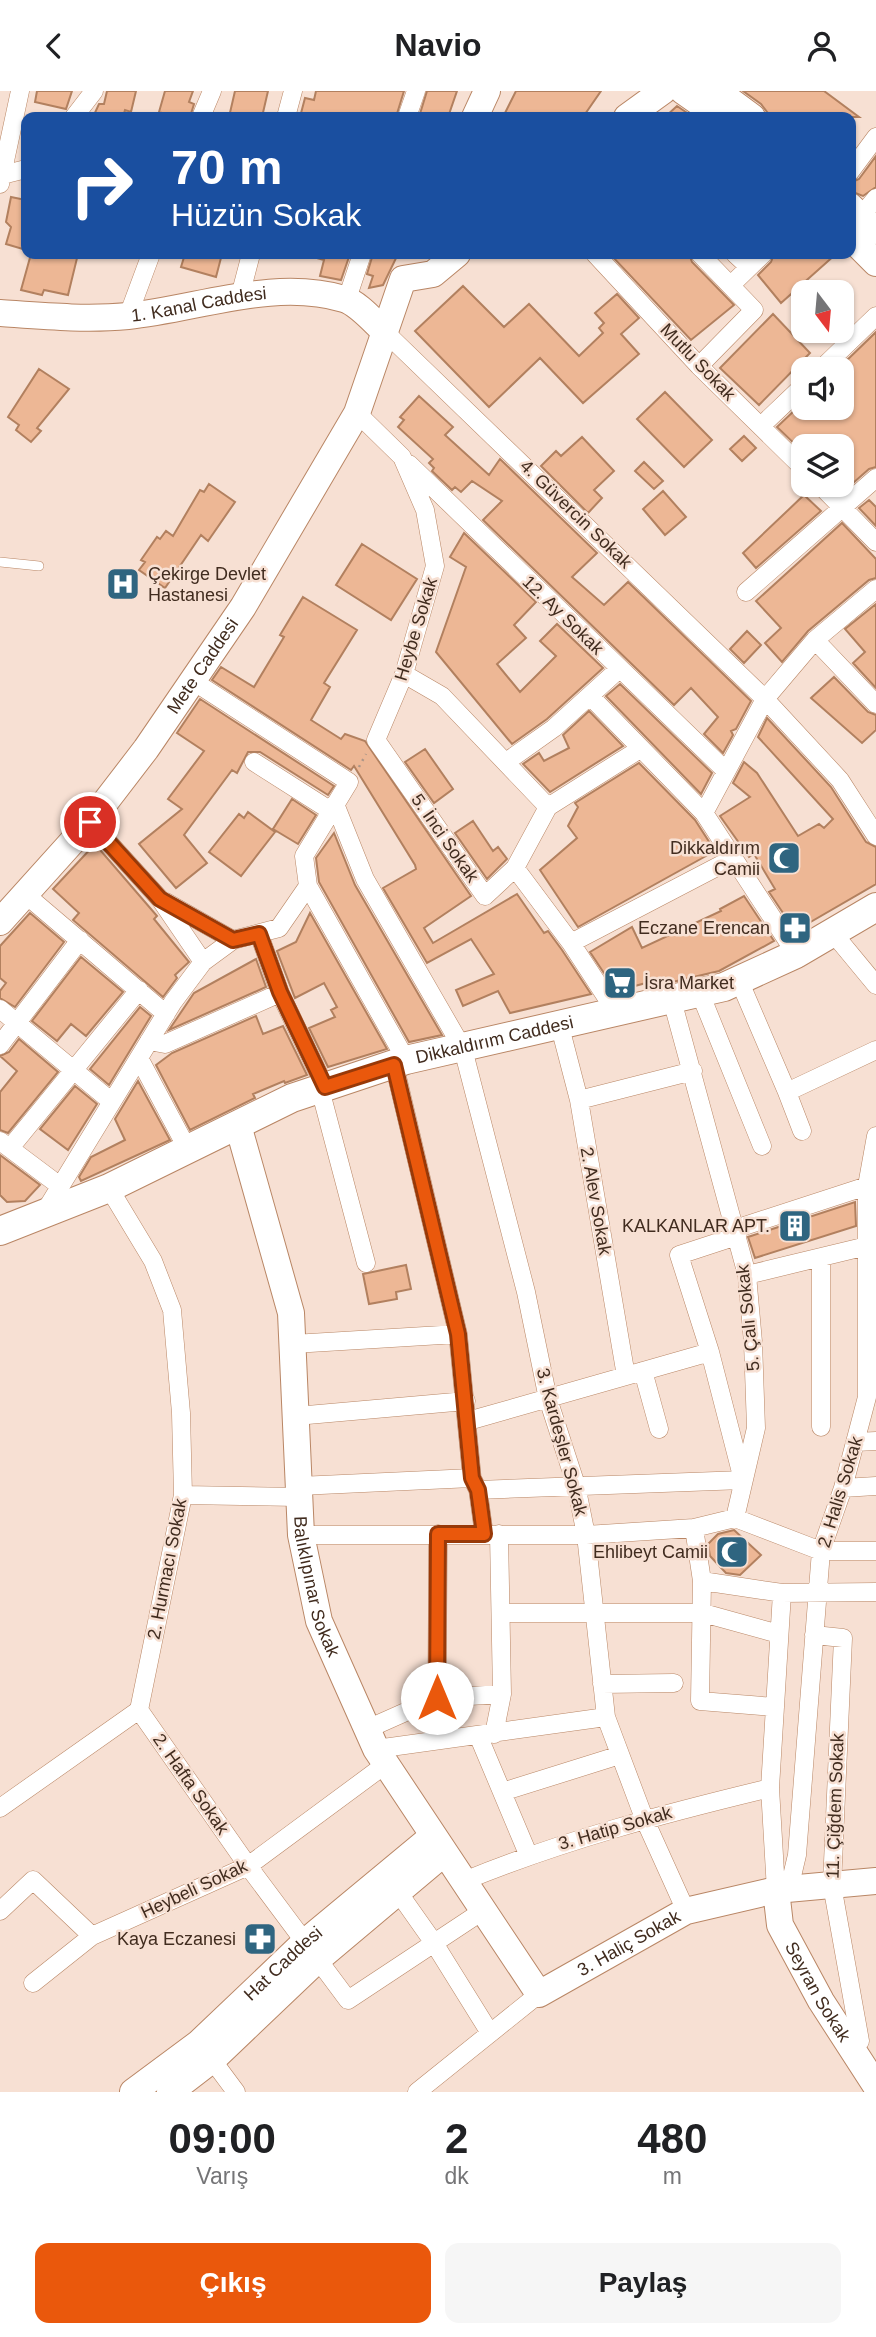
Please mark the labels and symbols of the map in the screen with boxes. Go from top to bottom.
north arrow [791,280,854,343]
street label: 1. Kanal Caddesi [130,283,267,326]
street label: Mutlu Sokak [656,319,740,405]
street label: 4. Güvercin Sokak [516,456,637,573]
place label: Çekirge Devlet Hastanesi [148,564,266,605]
hospital icon: Çekirge Devlet Hastanesi [104,565,142,603]
street label: 12. Ay Sokak [518,571,608,659]
street label: Heybe Sokak [391,574,442,683]
street label: Mete Caddesi [163,615,242,718]
street label: 5. İnci Sokak [407,790,483,887]
pin [60,792,120,852]
place label: Dikkaldırım Camii [670,838,760,879]
mosque icon: Dikkaldırım Camii [765,839,803,877]
pharmacy icon: Eczane Erencan [776,909,814,947]
place label: Eczane Erencan [638,918,770,938]
supermarket icon: İsra Market [601,964,639,1002]
place label: İsra Market [644,973,734,993]
street label: Dikkaldırım Caddesi [414,1012,575,1067]
street label: 2. Alev Sokak [577,1146,615,1257]
building icon: KALKANLAR APT. [776,1207,814,1245]
place label: KALKANLAR APT. [622,1216,770,1236]
street label: 5. Çalı Sokak [732,1263,764,1372]
street label: 3. Kardeşler Sokak [533,1366,592,1519]
street label: 2. Halis Sokak [814,1433,867,1550]
street label: 2. Hurmacı Sokak [144,1496,191,1641]
street label: Balıklıpınar Sokak [290,1515,344,1661]
mosque icon: Ehlibeyt Camii [713,1533,751,1571]
place label: Ehlibeyt Camii [593,1542,708,1562]
position arrow [400,1661,474,1735]
street label: 2. Hafta Sokak [149,1730,234,1839]
street label: 11. Çiğdem Sokak [822,1732,848,1879]
street label: 3. Hatip Sokak [556,1802,675,1854]
street label: Heybeli Sokak [138,1855,251,1922]
street label: 3. Haliç Sokak [574,1906,685,1980]
pharmacy icon: Kaya Eczanesi [241,1920,279,1958]
street label: Hat Caddesi [240,1922,326,2005]
place label: Kaya Eczanesi [117,1929,236,1949]
street label: Seyran Sokak [781,1938,855,2046]

